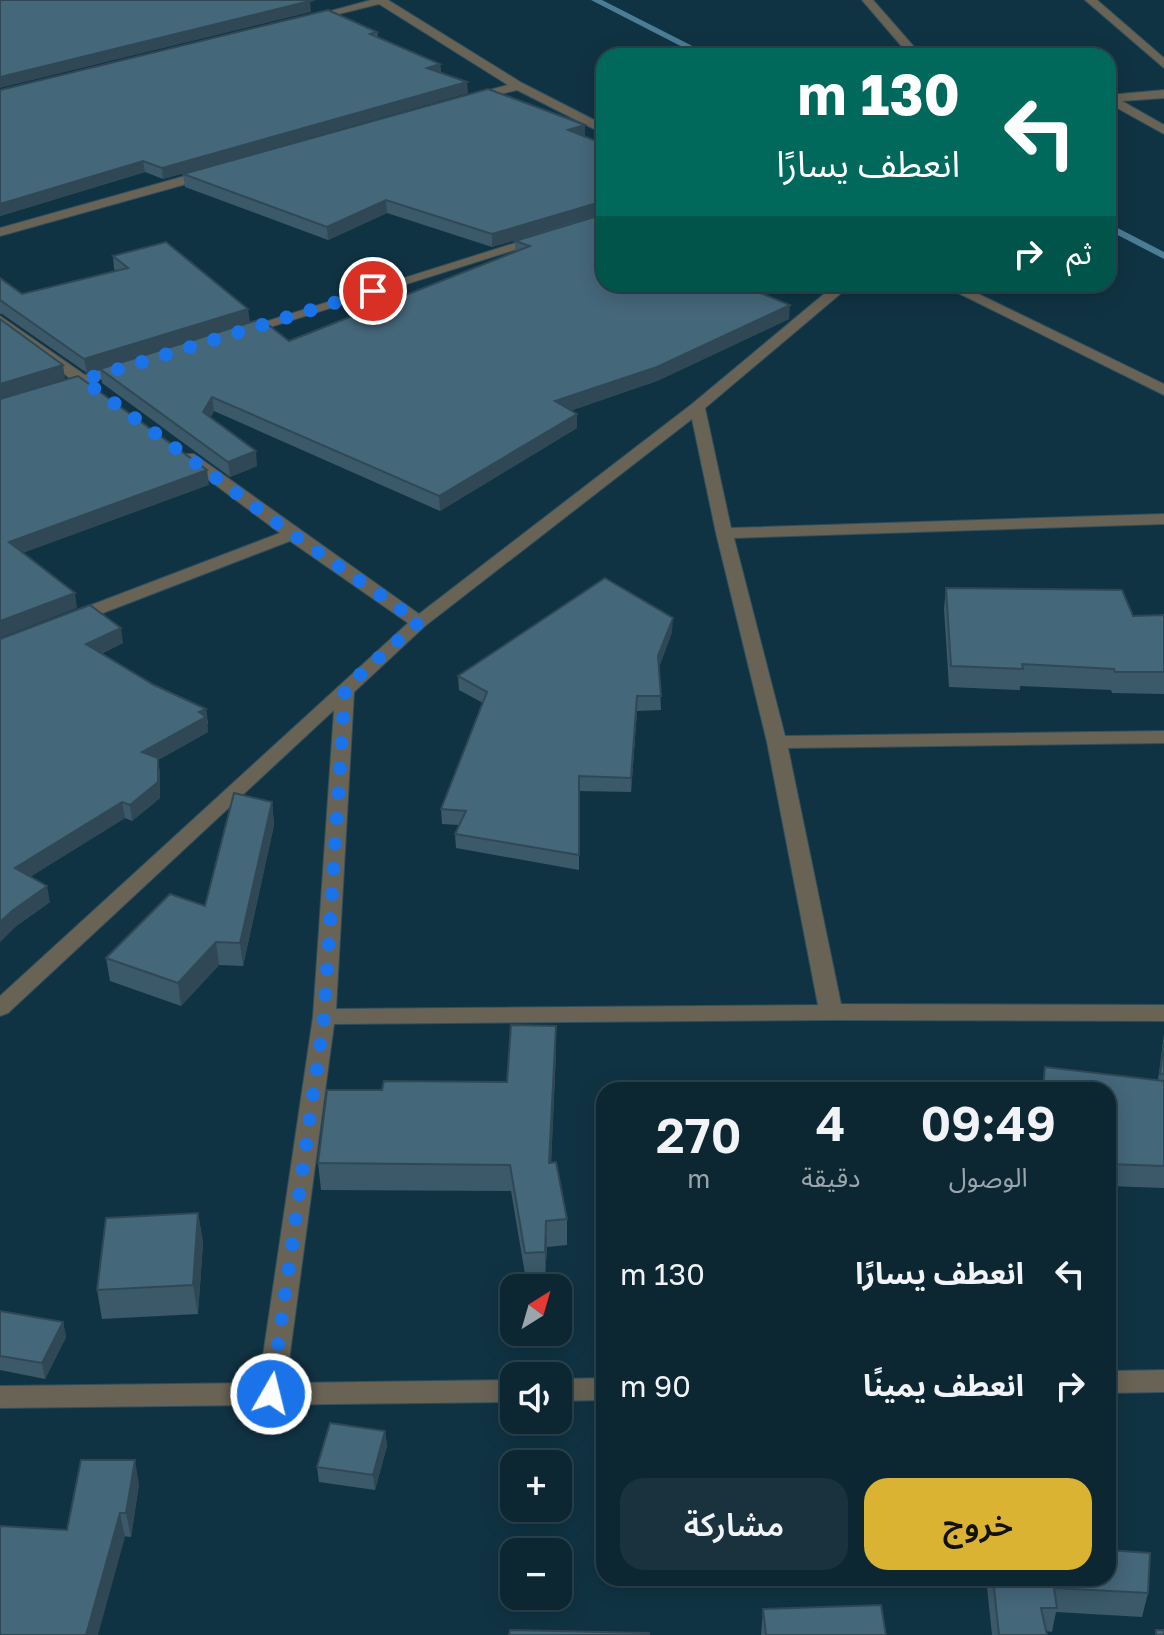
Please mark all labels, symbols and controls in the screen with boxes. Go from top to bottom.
text: 130 m [798,60,960,127]
icon: left [988,80,1092,184]
text: انعطف يسارًا [776,142,960,185]
icon: right [1006,232,1050,276]
text: ثم [1066,235,1092,271]
pin [339,257,407,325]
icon: arrive [351,269,395,313]
text: 4 [816,1094,846,1152]
text: 09:49 [920,1094,1056,1152]
text: 270 [656,1106,741,1164]
text: دقيقة [801,1162,861,1193]
text: الوصول [949,1162,1028,1193]
text: m [687,1163,710,1194]
icon: left [1048,1252,1092,1296]
text: انعطف يسارًا [855,1255,1024,1291]
text: 130 m [620,1256,705,1292]
north arrow [500,1274,572,1346]
map controls [500,1274,572,1610]
position arrow [229,1352,313,1436]
button: sound [500,1362,572,1434]
icon: right [1048,1364,1092,1408]
text: انعطف يمينًا [863,1367,1024,1403]
text: 90 m [620,1368,691,1404]
button: + [500,1450,572,1522]
button: مشاركة [620,1478,848,1570]
button: خروج [864,1478,1092,1570]
button: − [500,1538,572,1610]

